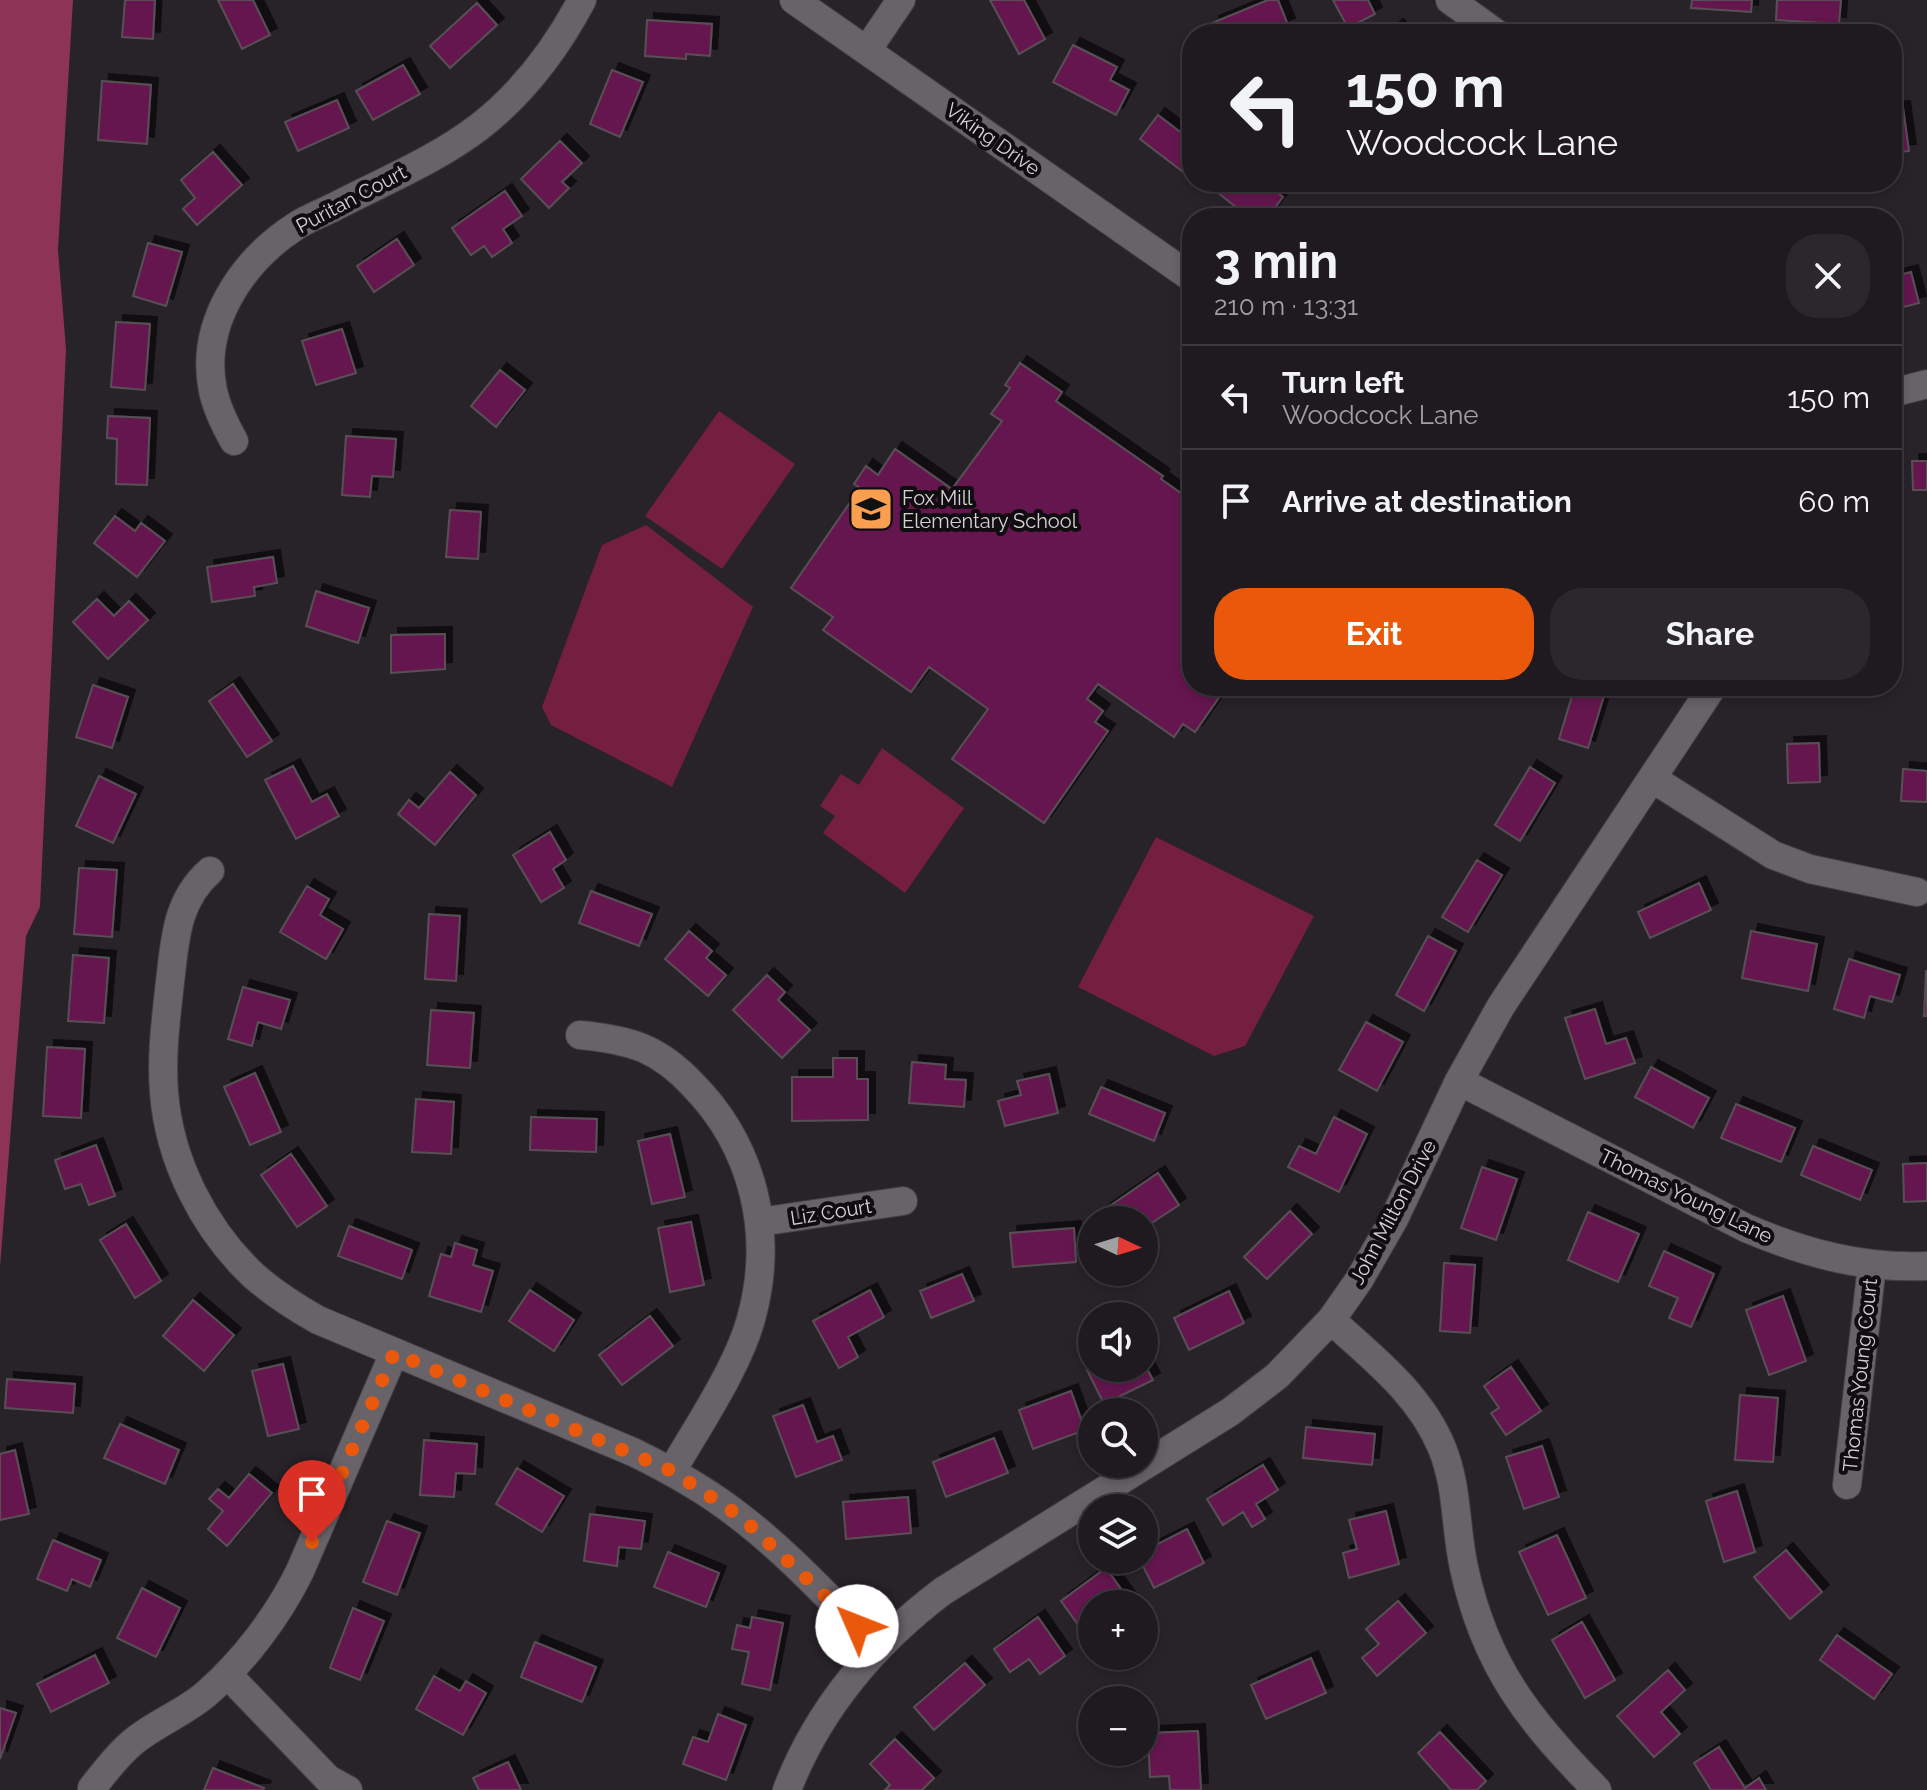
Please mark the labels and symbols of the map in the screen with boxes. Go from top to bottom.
street label: Viking Drive [941,98,1045,180]
street label: Puritan Court [292,160,410,238]
school or university icon: Fox Mill Elementary School [847,485,895,533]
place label: Fox Mill Elementary School [902,486,1078,533]
street label: John Milton Drive [1345,1135,1441,1288]
street label: Thomas Young Lane [1596,1144,1776,1248]
street label: Liz Court [789,1194,874,1230]
north arrow [1078,1206,1158,1286]
street label: Thomas Young Court [1838,1277,1882,1473]
pin [278,1460,346,1542]
position arrow [815,1584,899,1668]

